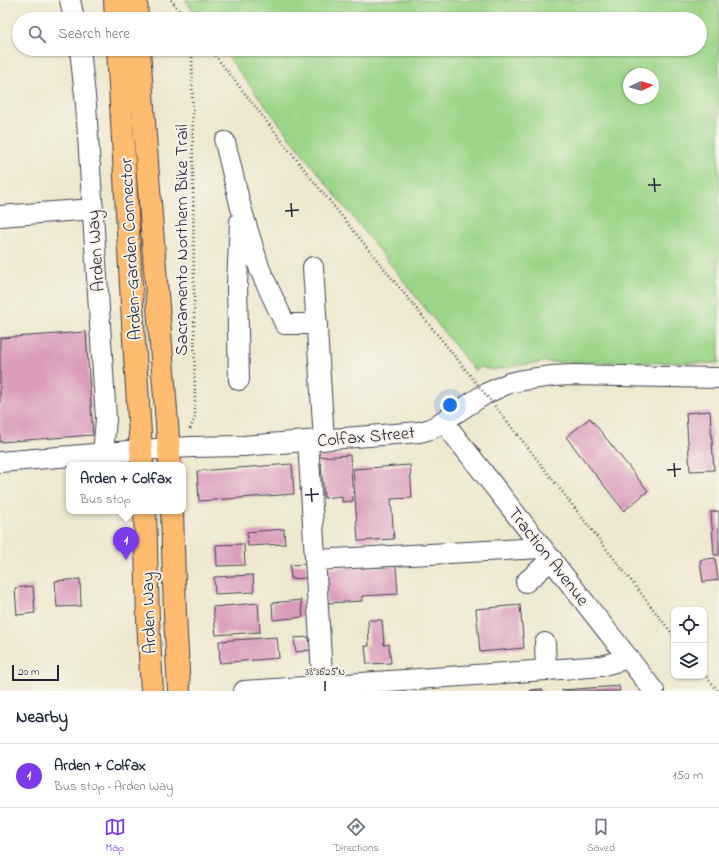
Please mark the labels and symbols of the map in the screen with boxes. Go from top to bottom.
north arrow [623,68,659,104]
street label: Sacramento Northern Bike Trail [170,124,196,356]
street label: Arden-Garden Connector [114,157,150,341]
street label: Arden Way [81,209,113,293]
your location [440,395,460,415]
street label: Colfax Street [316,421,416,455]
street label: Traction Avenue [500,502,595,613]
pin: 1 [113,527,139,560]
street label: Arden Way [136,572,164,654]
scale bar [12,663,59,682]
text: 38°36'25"N [305,665,345,680]

